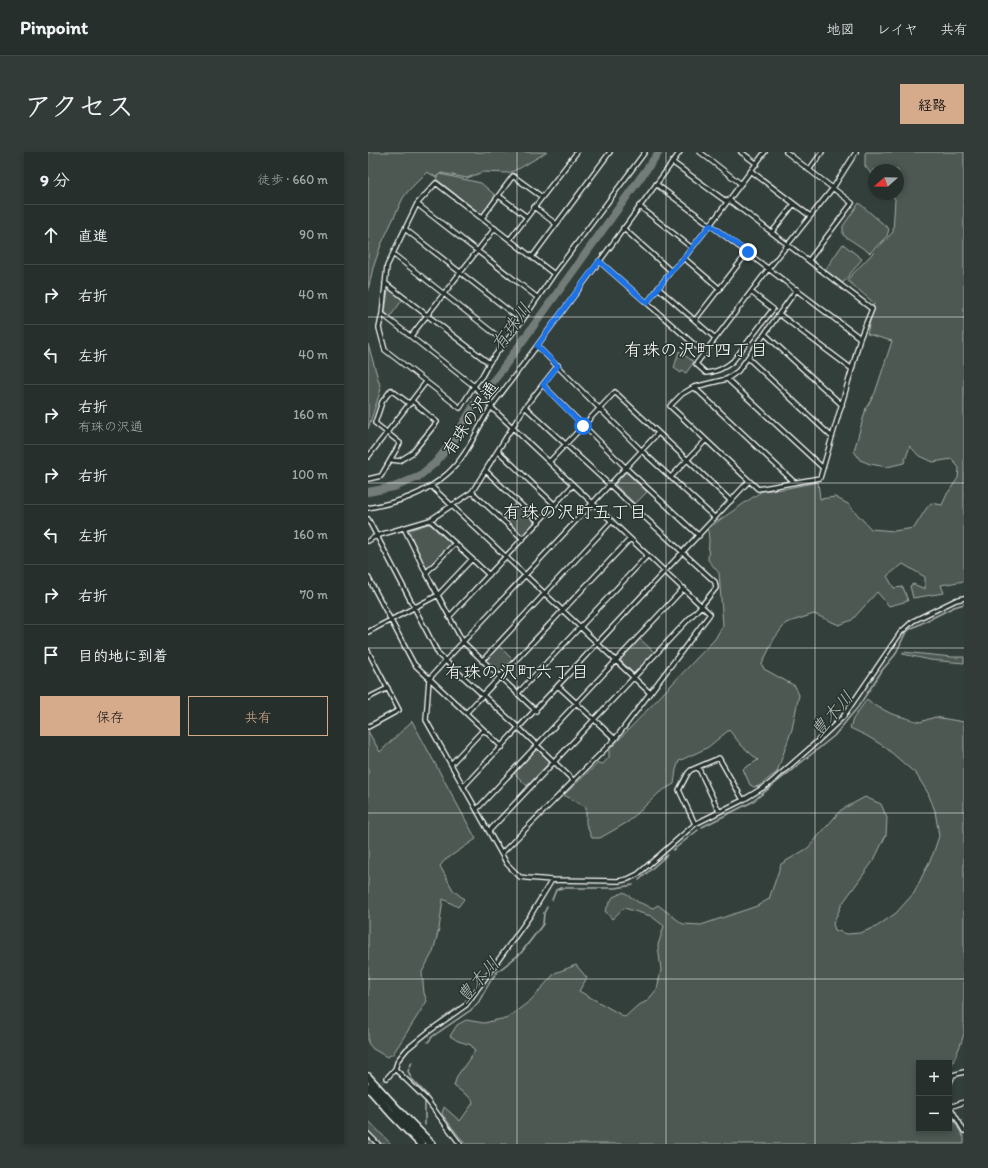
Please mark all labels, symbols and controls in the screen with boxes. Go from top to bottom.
text: Pinpoint [20,16,88,39]
text: 地図 [827,21,855,38]
text: レイヤ [877,21,918,38]
text: 共有 [940,21,968,38]
button: 経路 [900,84,964,124]
text: アクセス [24,89,134,123]
north arrow [868,164,904,200]
text: 9 分 [40,170,70,190]
text: 徒歩 · 660 m [257,172,328,187]
icon: ahead [40,224,62,246]
text: 直進 [78,227,108,245]
text: 90 m [299,227,328,242]
route end [739,243,757,261]
icon: right [40,284,62,306]
text: 右折 [78,287,108,305]
text: 40 m [298,287,328,302]
water label: 有珠川 [486,299,536,355]
district label: 有珠の沢町四丁目 [624,339,768,361]
icon: left [40,344,62,366]
text: 左折 [78,347,108,365]
text: 40 m [298,347,328,362]
street label: 有珠の沢通 [438,377,502,459]
text: 右折 [78,398,108,416]
icon: right [40,404,62,426]
text: 160 m [293,407,328,422]
route start [574,417,592,435]
text: 有珠の沢通 [78,419,143,434]
icon: right [40,464,62,486]
text: 右折 [78,467,108,485]
text: 100 m [292,467,328,482]
district label: 有珠の沢町五丁目 [503,501,647,523]
icon: left [40,524,62,546]
text: 左折 [78,527,108,545]
text: 160 m [293,527,328,542]
icon: right [40,584,62,606]
text: 右折 [78,587,108,605]
text: 70 m [300,587,328,602]
icon: arrive [40,644,62,666]
text: 目的地に到着 [78,647,168,665]
district label: 有珠の沢町六丁目 [445,661,589,683]
water label: 豊木川 [806,686,858,742]
button: 保存 [40,696,180,736]
button: 共有 [188,696,328,736]
water label: 豊木川 [452,952,504,1008]
map controls [916,1060,952,1132]
button: + [916,1060,952,1096]
button: − [916,1096,952,1132]

